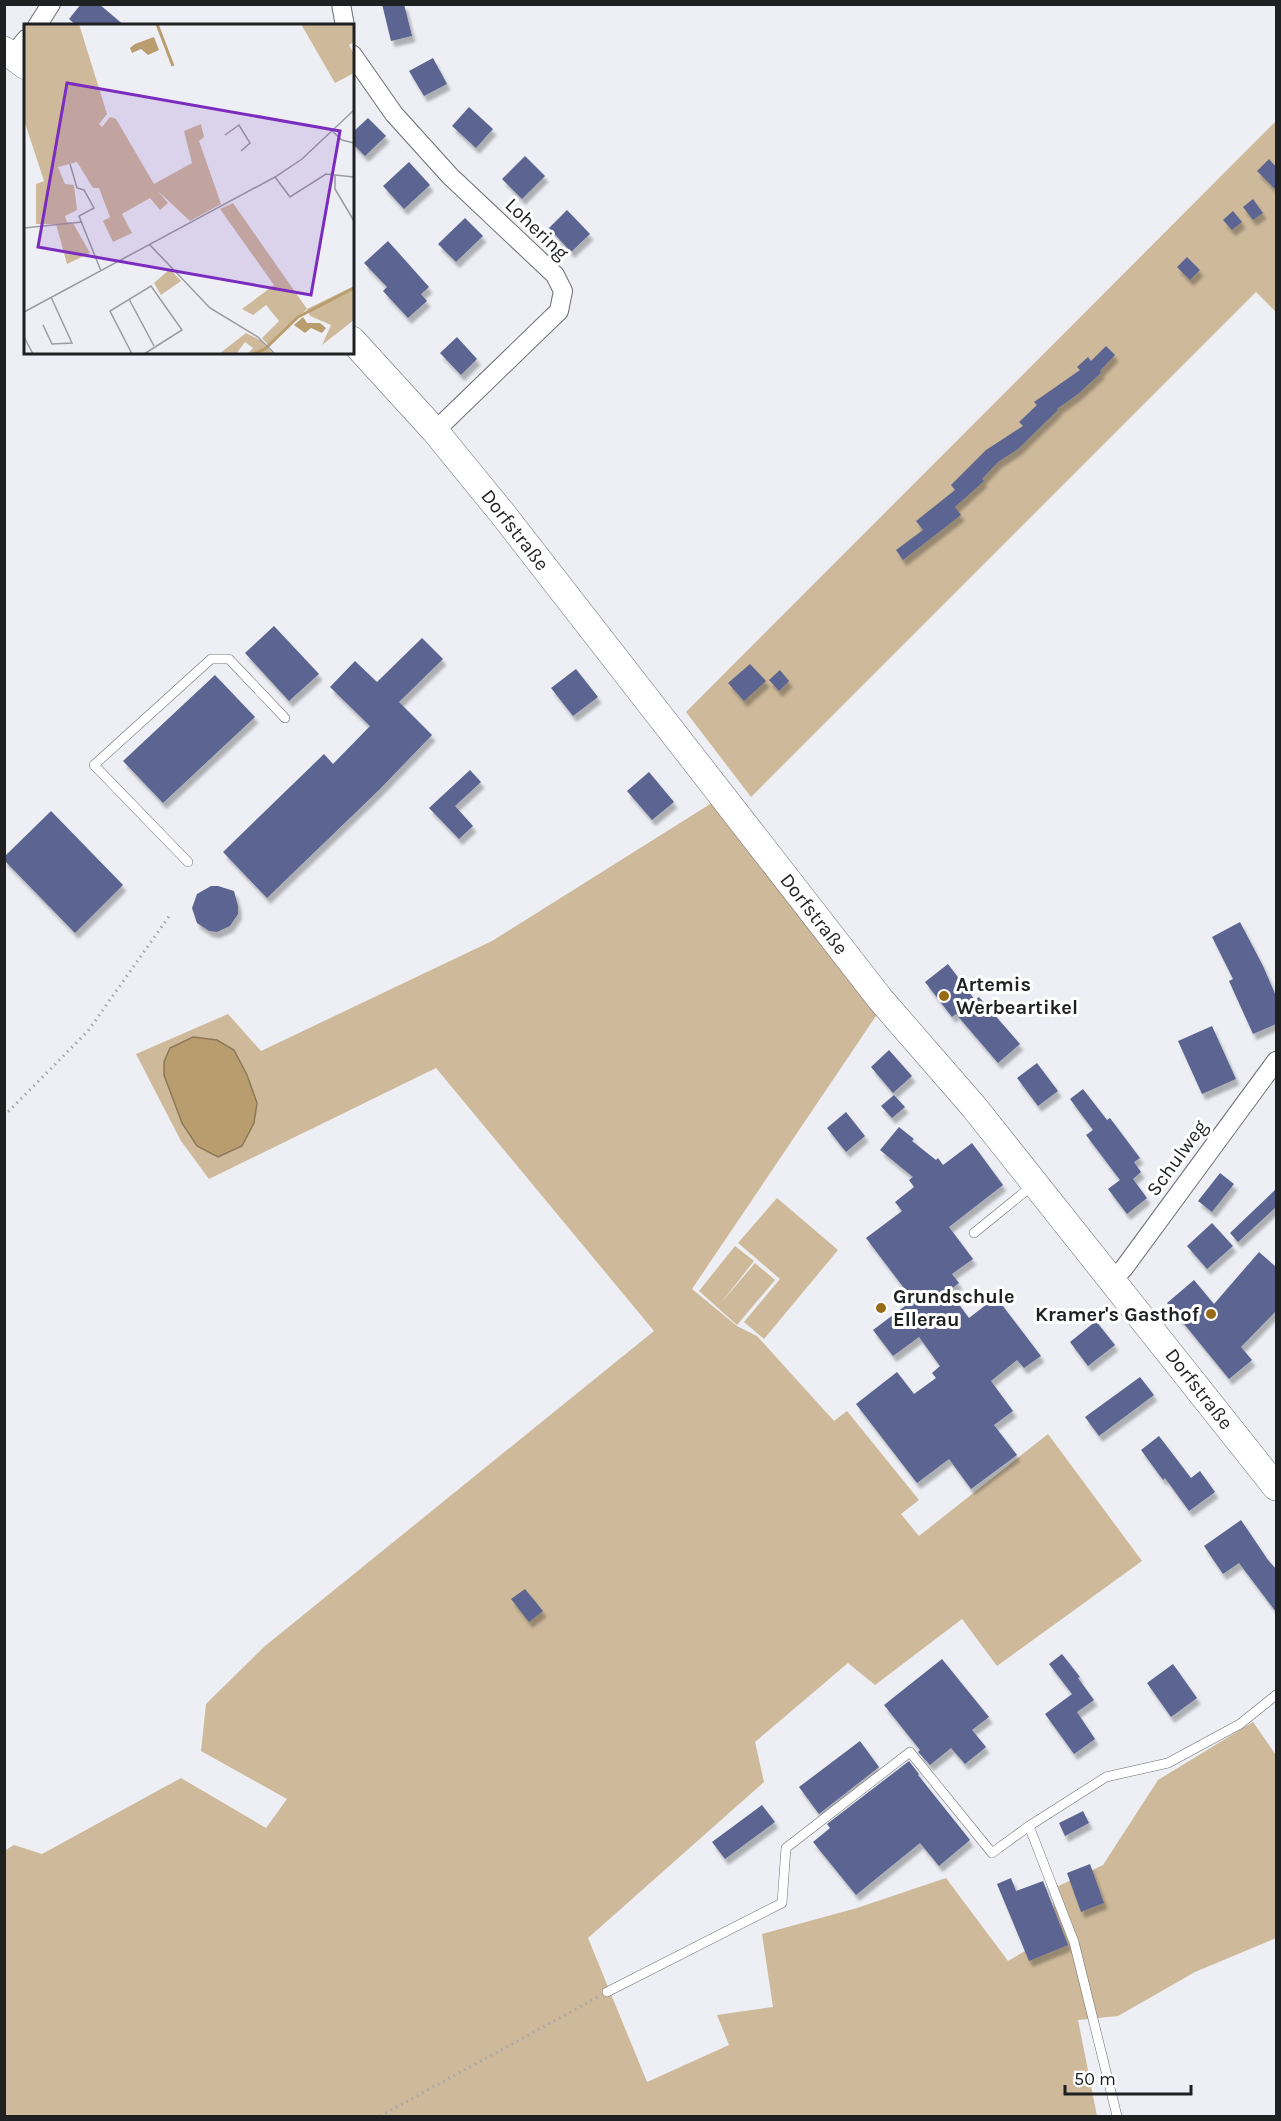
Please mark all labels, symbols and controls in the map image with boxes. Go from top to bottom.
inset map [24,24,354,354]
street label: Lohering [501,193,573,265]
street label: Dorfstraße [476,485,554,575]
street label: Dorfstraße [775,869,853,959]
place label: Artemis Werbeartikel [956,973,1078,1019]
marker: Artemis Werbeartikel [937,989,951,1003]
street label: Schulweg [1142,1116,1212,1200]
place label: Grundschule Ellerau [893,1285,1015,1331]
marker: Grundschule Ellerau [874,1301,888,1315]
place label: Kramer's Gasthof [1035,1303,1200,1326]
marker: Kramer's Gasthof [1204,1307,1218,1321]
street label: Dorfstraße [1160,1344,1238,1434]
scale bar [1065,2058,1191,2096]
text: 50 m [1074,2068,1116,2090]

